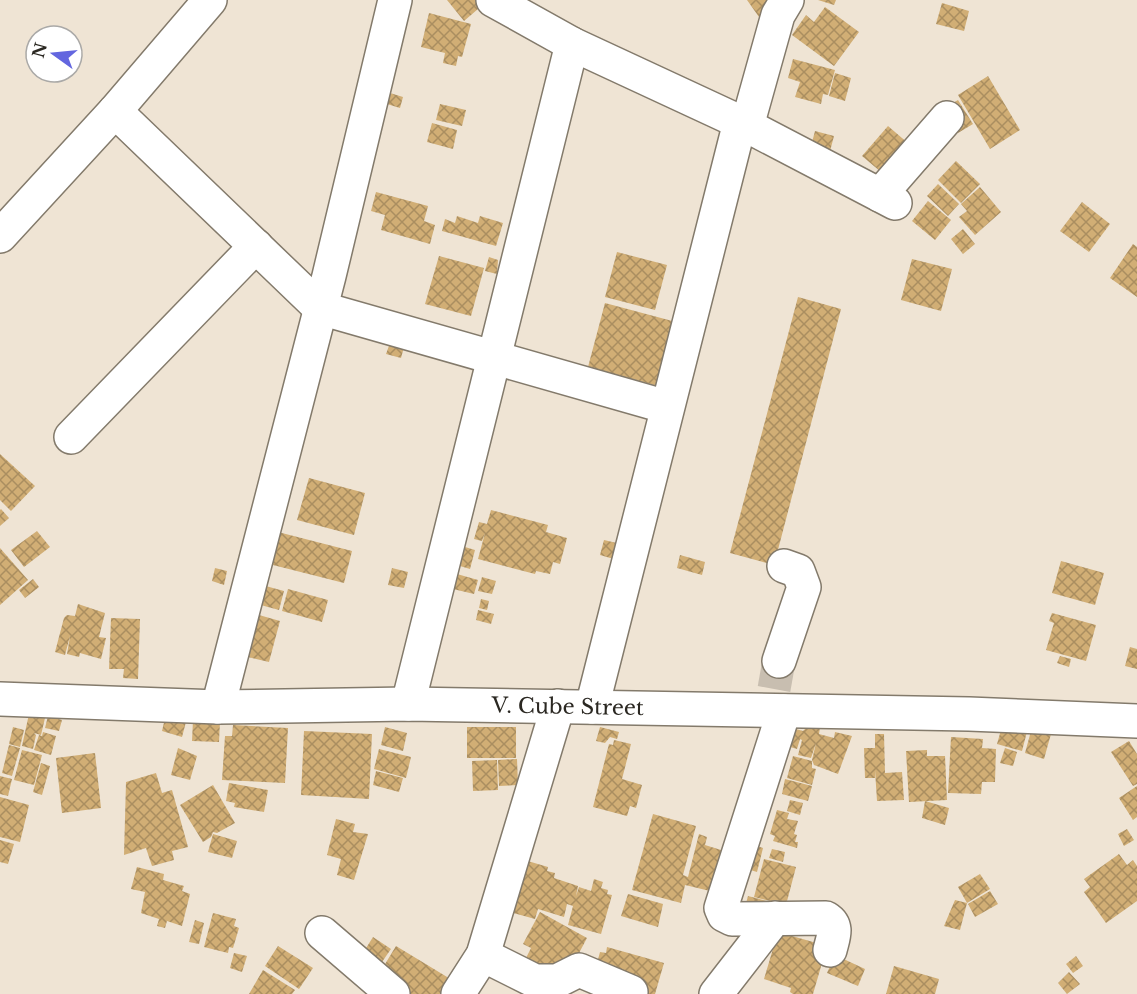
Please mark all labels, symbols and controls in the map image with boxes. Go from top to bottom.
north arrow [24,24,84,84]
text: N [28,40,51,60]
street label: V. Cube Street [490,692,644,721]

